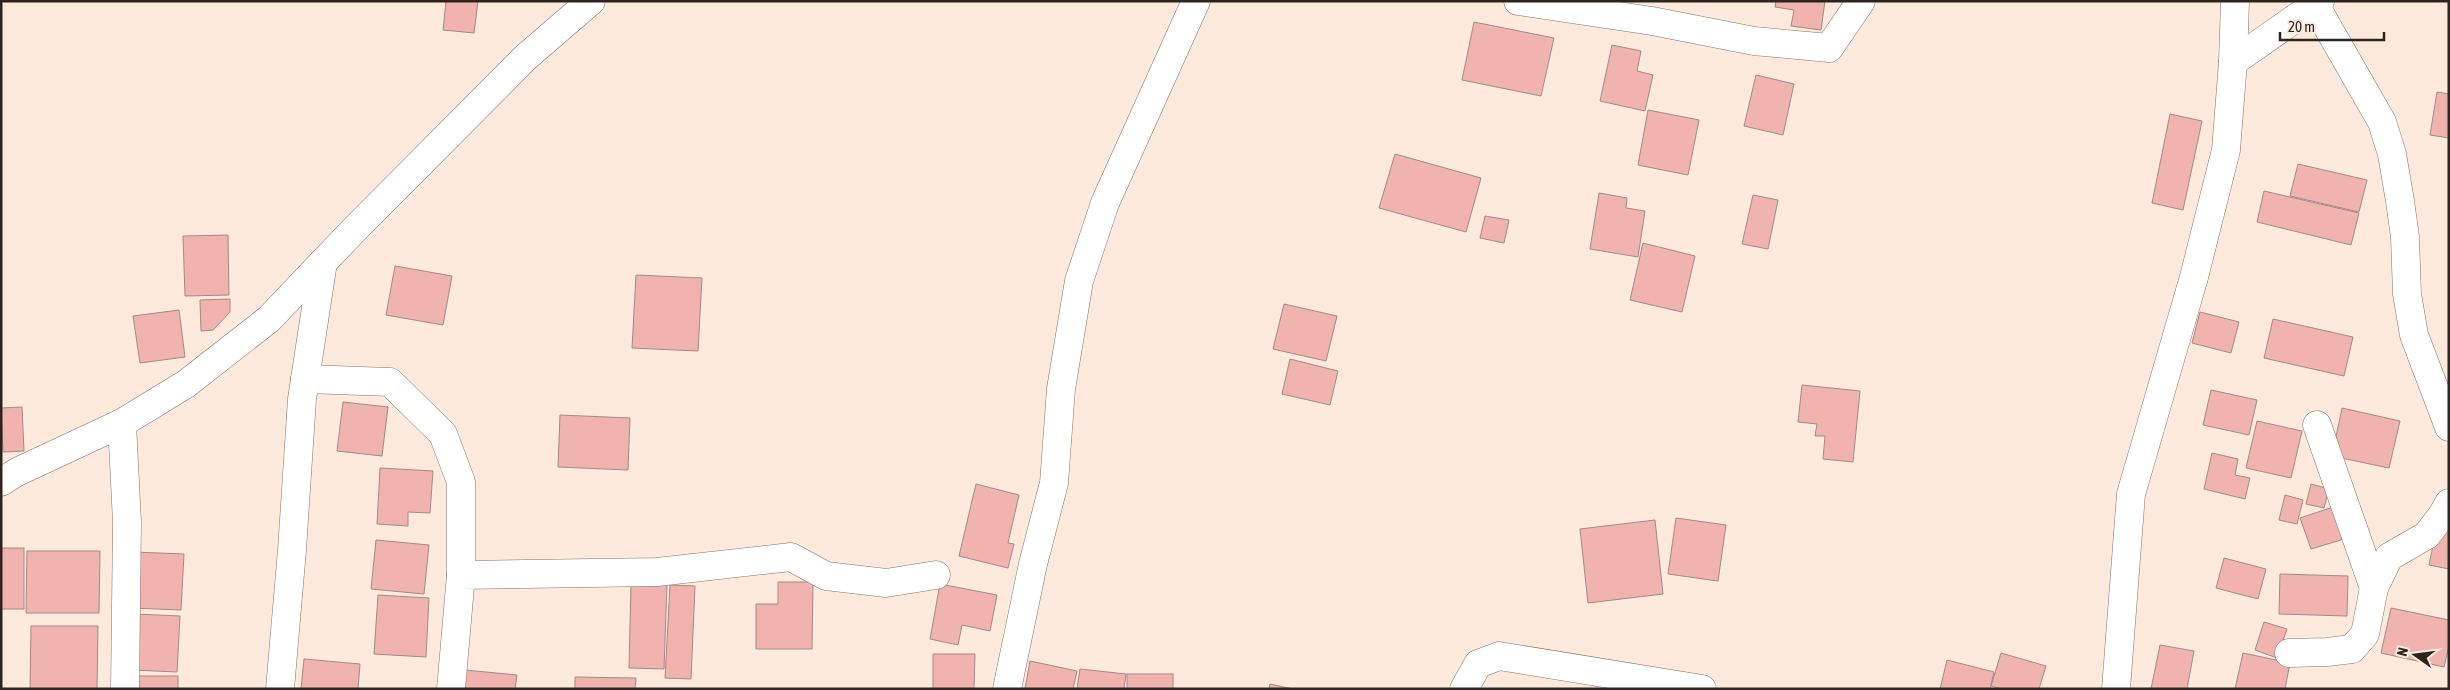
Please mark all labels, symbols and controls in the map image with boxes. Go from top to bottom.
scale bar [2280,10,2384,42]
text: 20 m [2288,18,2315,35]
north arrow [2390,630,2440,680]
text: N [2394,646,2411,658]

